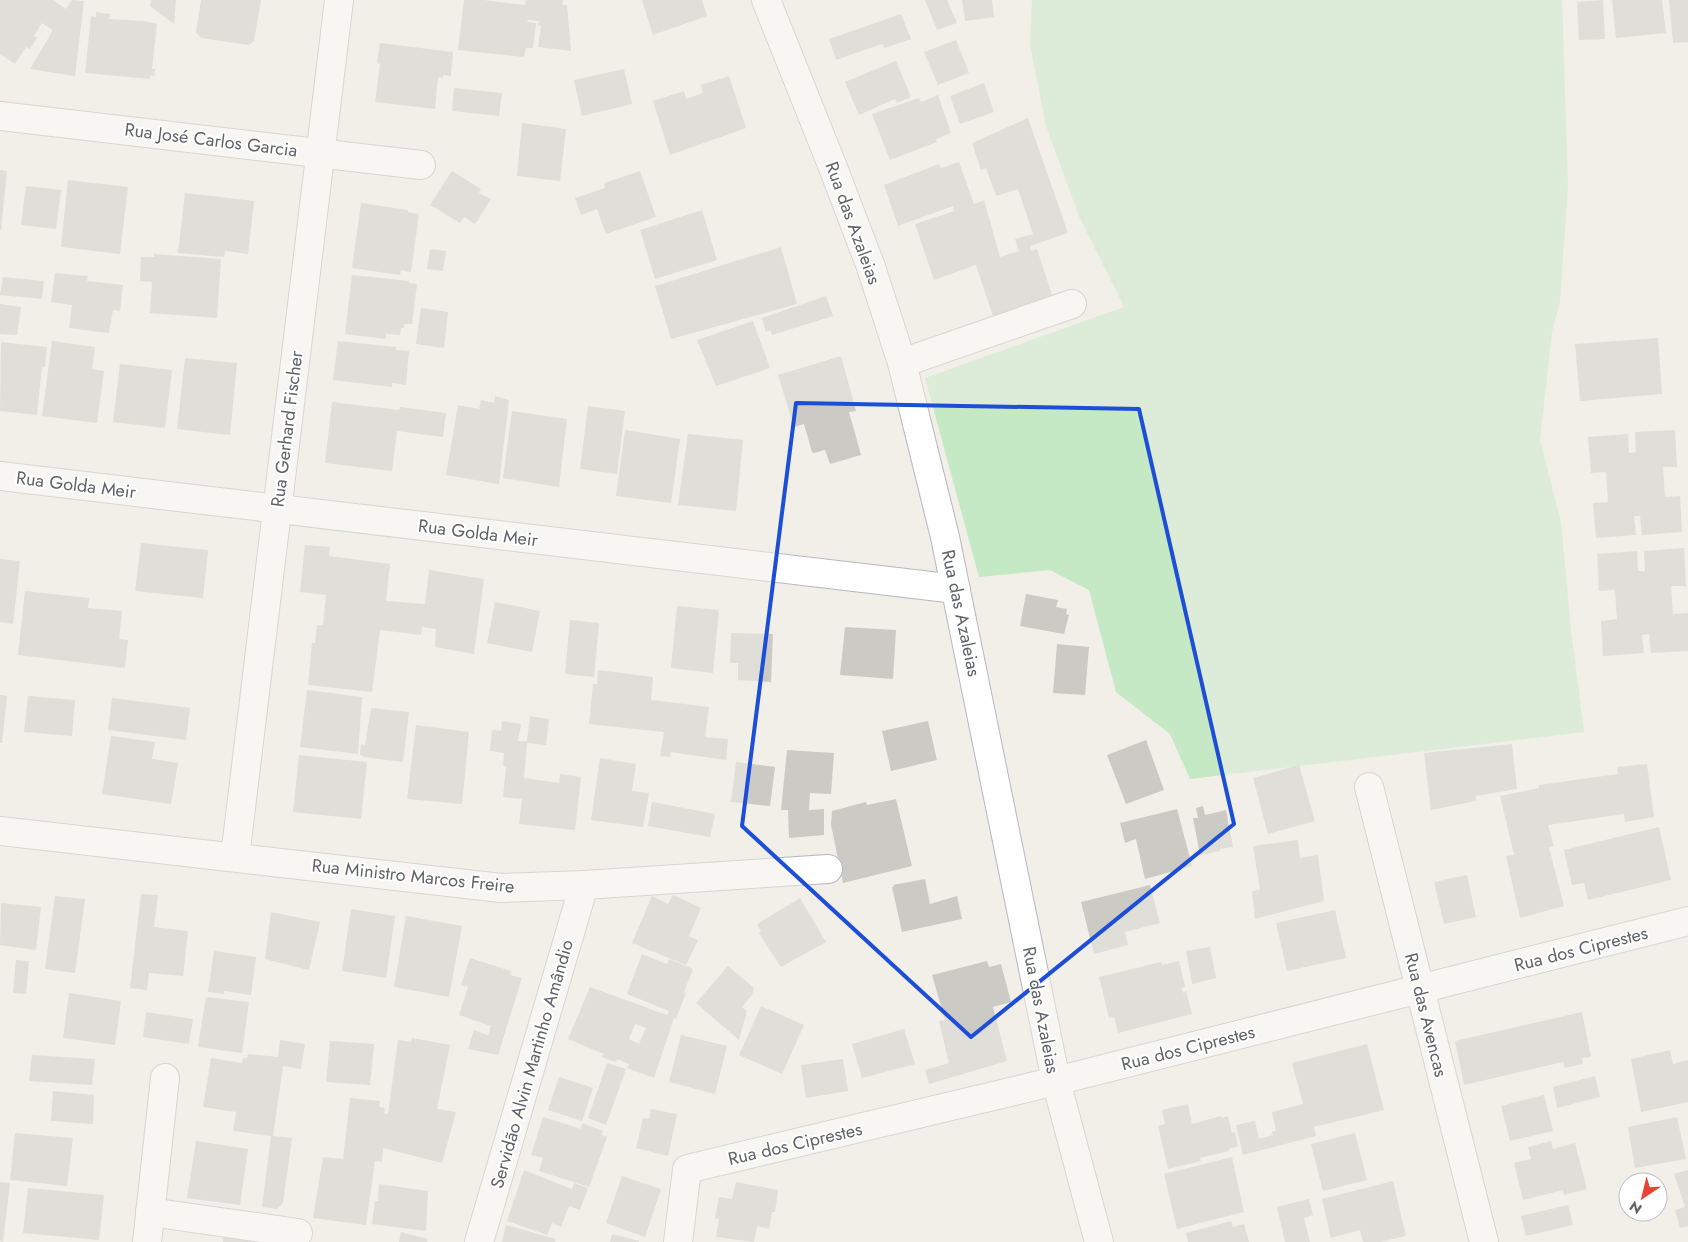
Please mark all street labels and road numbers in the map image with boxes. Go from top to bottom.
street label: Rua José Carlos Garcia [123,116,299,164]
street label: Rua das Azaleias [819,158,887,288]
street label: Rua Gerhard Fischer [265,349,310,509]
street label: Rua Golda Meir [15,465,138,505]
street label: Rua Golda Meir [417,513,540,553]
street label: Rua das Azaleias [935,547,987,679]
street label: Rua Ministro Marcos Freire [310,852,516,900]
street label: Rua dos Ciprestes [1511,920,1651,978]
street label: Servidão Alvin Martinho Amândio [484,936,580,1191]
street label: Rua das Azaleias [1016,944,1066,1076]
street label: Rua das Avencas [1398,950,1454,1080]
street label: Rua dos Ciprestes [1118,1019,1258,1077]
street label: Rua dos Ciprestes [725,1116,865,1172]

